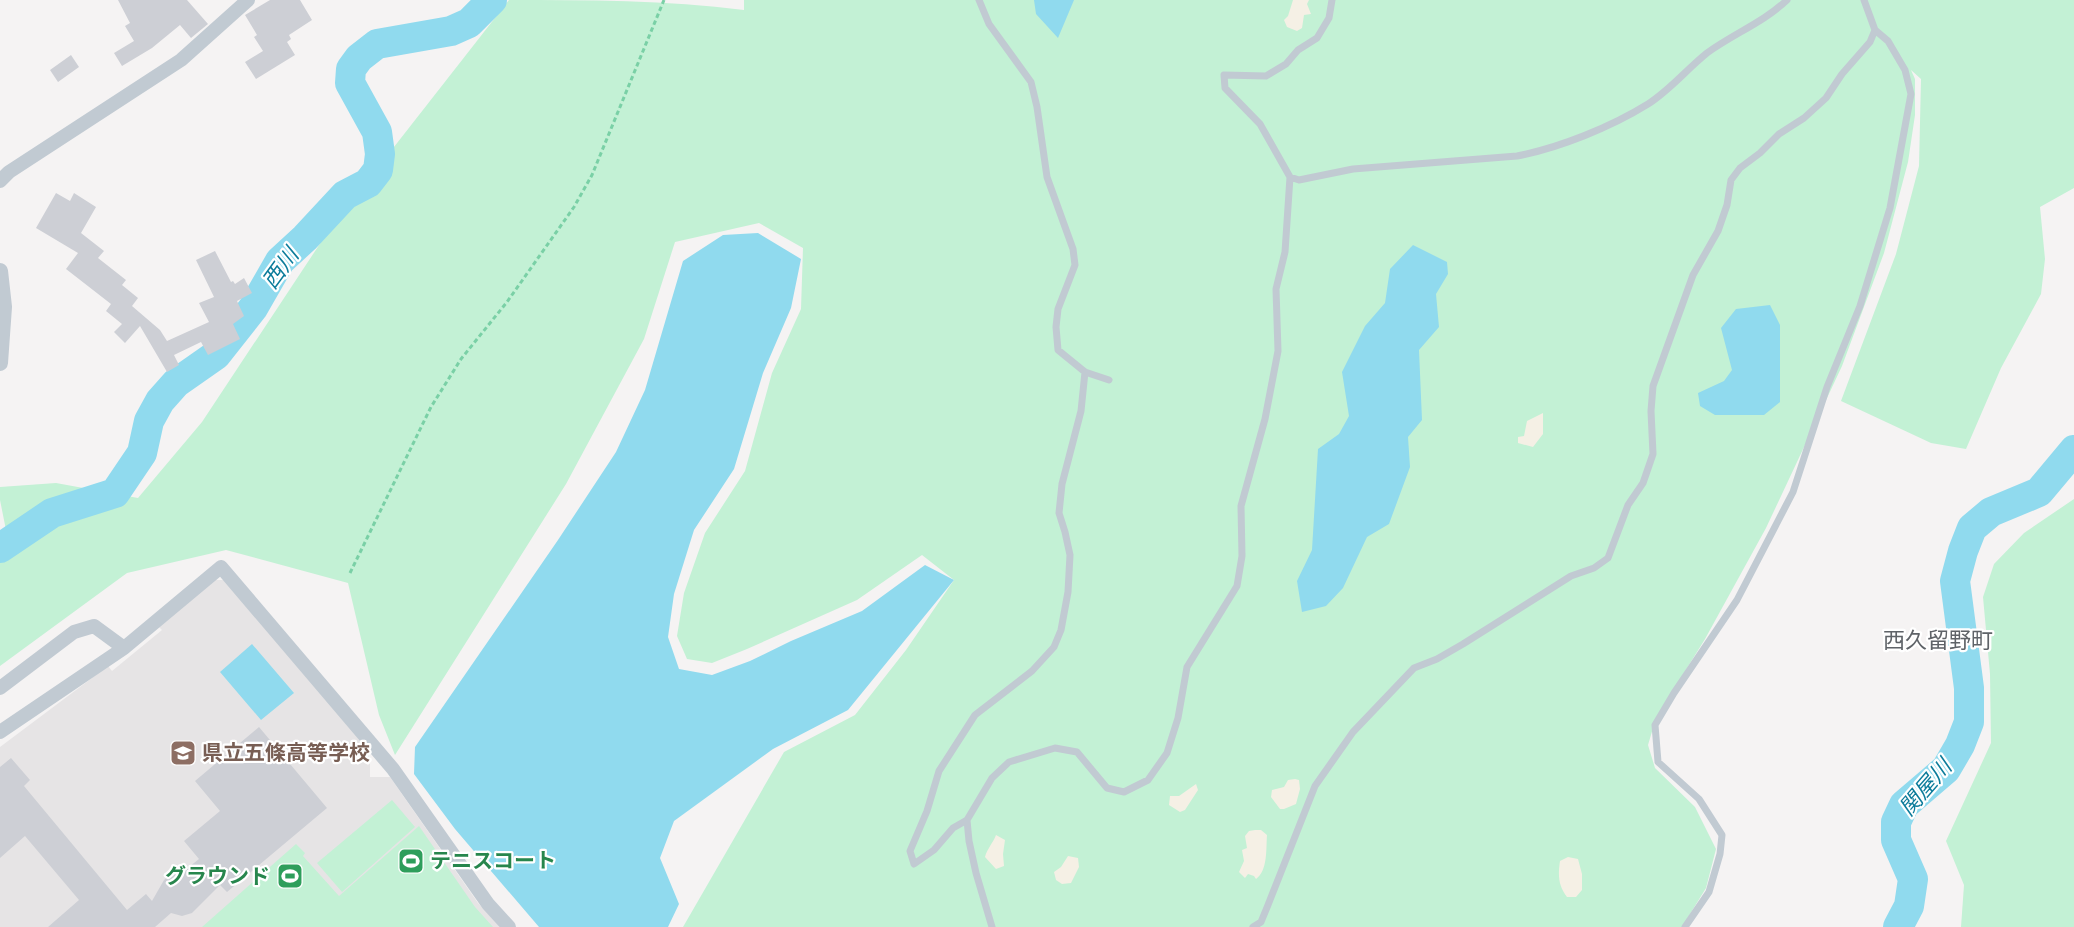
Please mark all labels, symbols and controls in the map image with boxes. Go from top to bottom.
water label: 西川 [257,241,305,294]
district label: 西久留野町 [1883,627,1993,654]
school or university icon: 県立五條高等学校 [168,738,198,768]
place label: 県立五條高等学校 [202,740,370,766]
water label: 関屋川 [1894,752,1959,821]
sports icon: テニスコート [396,846,426,876]
place label: テニスコート [430,848,556,874]
sports icon: グラウンド [275,861,305,891]
place label: グラウンド [165,863,270,889]

